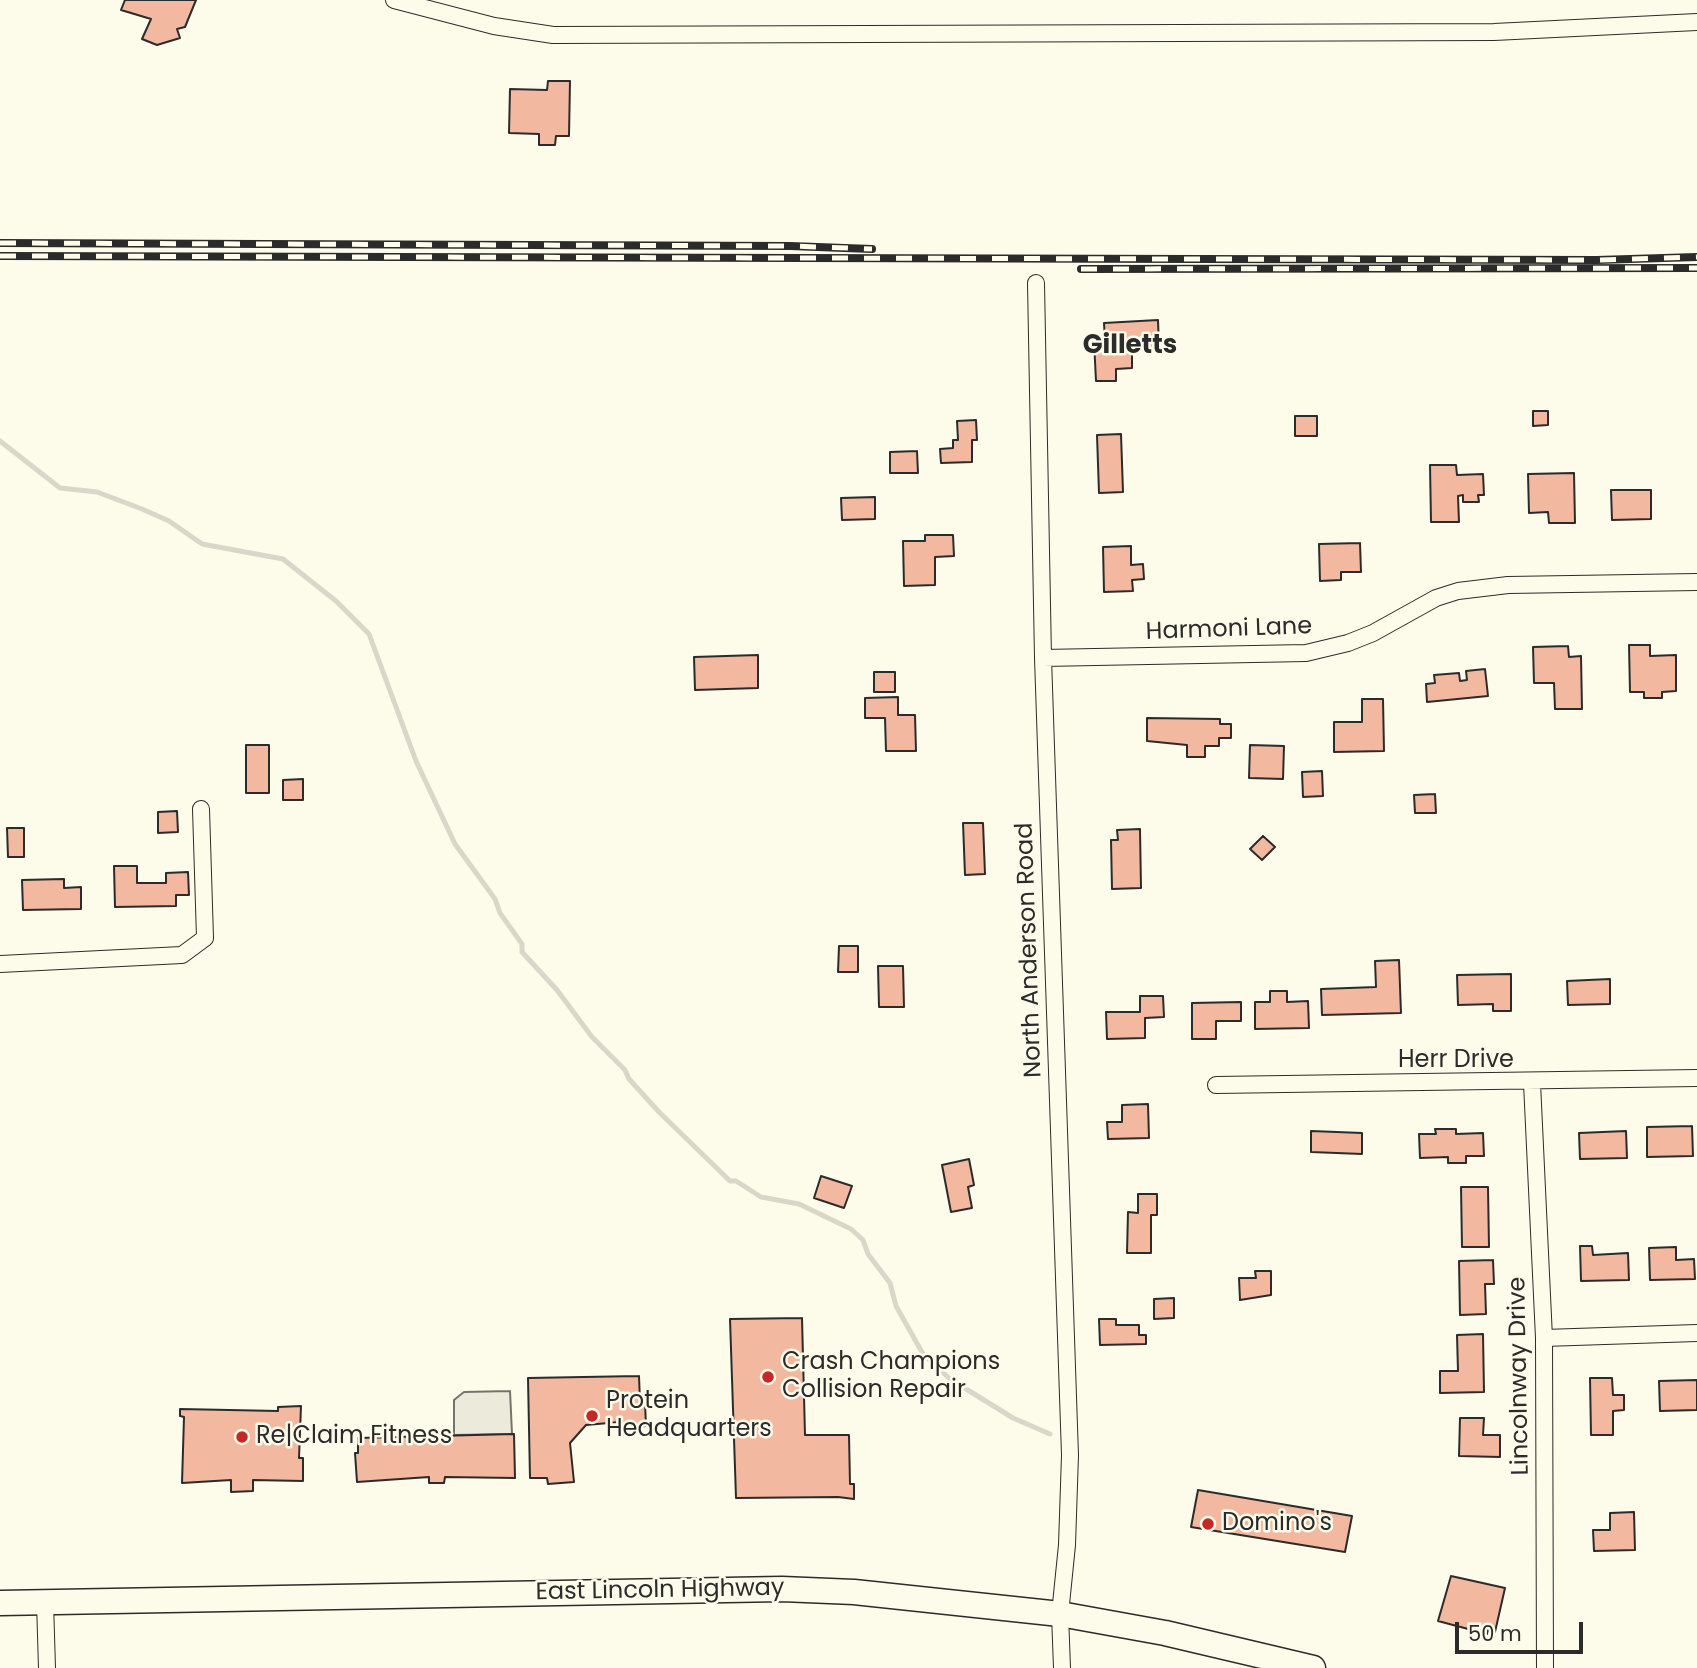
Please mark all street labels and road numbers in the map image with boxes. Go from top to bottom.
street label: Harmoni Lane [1145,613,1313,647]
street label: North Anderson Road [1011,822,1049,1078]
street label: Herr Drive [1398,1047,1514,1075]
street label: Lincolnway Drive [1504,1276,1536,1476]
street label: East Lincoln Highway [535,1574,785,1608]

